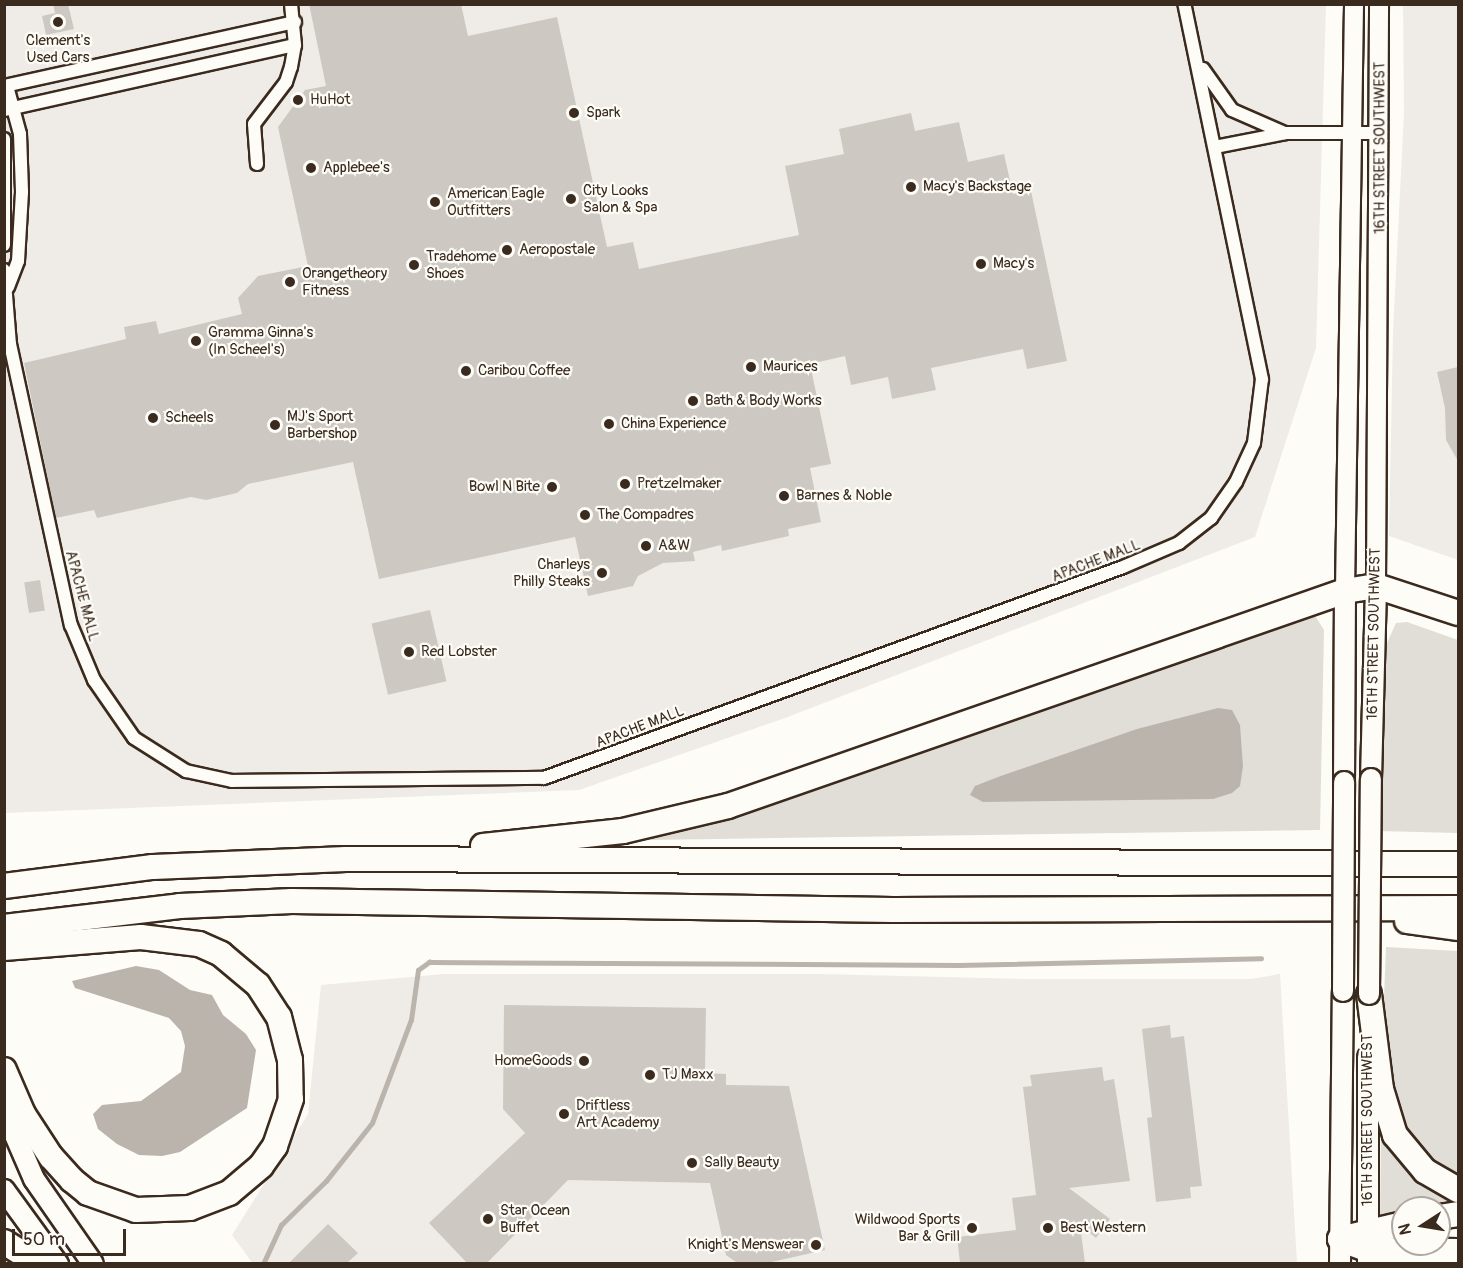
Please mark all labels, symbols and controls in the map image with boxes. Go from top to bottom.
marker: Clement's Used Cars [51,15,65,29]
place label: Clement's Used Cars [26,31,90,66]
street label: 16TH STREET SOUTHWEST [1371,62,1389,234]
place label: HuHot [310,91,351,109]
marker: HuHot [291,93,305,107]
place label: Spark [586,104,620,122]
marker: Spark [567,106,581,120]
place label: Applebee's [323,159,390,177]
marker: Applebee's [304,161,318,175]
place label: Macy's Backstage [923,178,1031,196]
marker: Macy's Backstage [904,180,918,194]
place label: City Looks Salon & Spa [583,181,657,216]
place label: American Eagle Outfitters [447,184,544,219]
marker: City Looks Salon & Spa [564,192,578,206]
marker: American Eagle Outfitters [428,195,442,209]
place label: Aeropostale [519,241,595,259]
marker: Aeropostale [500,243,514,257]
place label: Tradehome Shoes [426,247,496,282]
place label: Macy's [993,255,1034,273]
marker: Macy's [974,257,988,271]
marker: Tradehome Shoes [407,258,421,272]
place label: Orangetheory Fitness [302,264,387,299]
marker: Orangetheory Fitness [283,275,297,289]
place label: Gramma Ginna's (In Scheel's) [208,323,313,358]
marker: Gramma Ginna's (In Scheel's) [189,334,203,348]
place label: Maurices [763,358,818,376]
marker: Maurices [744,360,758,374]
place label: Caribou Coffee [478,362,570,380]
marker: Caribou Coffee [459,364,473,378]
place label: Bath & Body Works [705,392,822,410]
marker: Bath & Body Works [686,394,700,408]
place label: MJ's Sport Barbershop [287,407,357,442]
place label: Scheels [165,409,213,427]
marker: Scheels [146,411,160,425]
place label: China Experience [621,415,726,433]
marker: China Experience [602,417,616,431]
marker: MJ's Sport Barbershop [268,418,282,432]
place label: Pretzelmaker [637,475,722,493]
marker: Pretzelmaker [618,477,632,491]
place label: Bowl N Bite [469,478,540,496]
marker: Bowl N Bite [545,480,559,494]
place label: Barnes & Noble [796,487,892,505]
marker: Barnes & Noble [777,489,791,503]
place label: The Compadres [597,506,694,524]
marker: The Compadres [578,508,592,522]
street label: APACHE MALL [1049,536,1143,586]
place label: A&W [658,537,690,555]
marker: A&W [639,539,653,553]
street label: 16TH STREET SOUTHWEST [1363,548,1385,720]
street label: APACHE MALL [61,549,103,643]
place label: Charleys Philly Steaks [513,555,590,590]
marker: Charleys Philly Steaks [595,566,609,580]
place label: Red Lobster [421,643,497,661]
marker: Red Lobster [402,645,416,659]
street label: APACHE MALL [593,702,687,752]
street label: 16TH STREET SOUTHWEST [1359,1034,1377,1206]
place label: HomeGoods [494,1052,572,1070]
marker: HomeGoods [577,1054,591,1068]
place label: TJ Maxx [662,1066,714,1084]
marker: TJ Maxx [643,1068,657,1082]
place label: Driftless Art Academy [576,1096,659,1131]
marker: Driftless Art Academy [557,1107,571,1121]
place label: Sally Beauty [704,1154,779,1172]
marker: Sally Beauty [685,1156,699,1170]
north arrow [1391,1196,1451,1256]
place label: Star Ocean Buffet [500,1201,570,1236]
place label: Wildwood Sports Bar & Grill [855,1210,960,1245]
marker: Star Ocean Buffet [481,1212,495,1226]
scale bar [15,1217,129,1255]
place label: Best Western [1060,1219,1146,1237]
marker: Wildwood Sports Bar & Grill [965,1221,979,1235]
marker: Best Western [1041,1221,1055,1235]
text: N [1394,1222,1416,1237]
text: 50 m [23,1228,65,1251]
place label: Knight's Menswear [687,1236,804,1254]
marker: Knight's Menswear [809,1238,823,1252]

